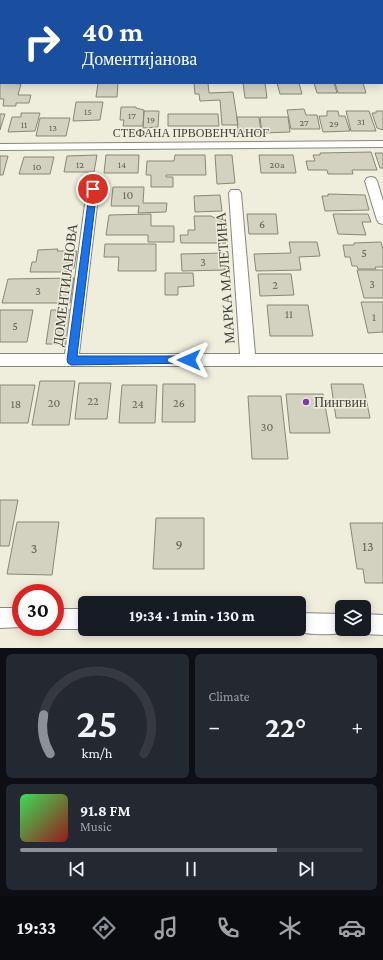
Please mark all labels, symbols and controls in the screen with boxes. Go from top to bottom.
icon: right [16,16,68,68]
text: 40 m [82,16,143,47]
text: Доментијанова [82,49,197,69]
house number: 15 [84,106,92,117]
house number: 17 [128,110,136,121]
house number: 19 [147,114,155,125]
house number: 31 [357,116,365,127]
house number: 27 [299,117,309,128]
house number: 29 [329,118,339,129]
house number: 11 [21,119,27,130]
house number: 13 [49,122,57,133]
street label: СТЕФАНА ПРВОВЕНЧАНОГ [113,126,269,140]
house number: 12 [76,159,84,170]
house number: 14 [118,159,126,170]
house number: 20a [269,159,285,170]
house number: 10 [33,161,42,172]
pin [76,172,110,206]
icon: arrive [82,178,104,200]
house number: 10 [123,188,134,202]
street label: МАРКА МАЛЕТИНА [212,211,238,344]
house number: 6 [259,217,265,231]
street label: ДОМЕНТИЈАНОВА [50,222,81,347]
house number: 5 [361,246,367,260]
house number: 3 [200,255,206,269]
house number: 3 [369,277,375,291]
house number: 2 [272,278,278,292]
house number: 3 [35,284,41,298]
house number: 11 [285,307,293,321]
house number: 1 [372,310,376,324]
house number: 5 [12,319,18,333]
position arrow [168,339,210,381]
house number: 22 [87,394,99,408]
place label: Пингвин [314,394,367,410]
house number: 20 [48,396,60,410]
house number: 26 [173,396,185,410]
house number: 18 [11,397,21,411]
house number: 24 [132,397,144,411]
marker: Пингвин [301,397,311,407]
house number: 30 [261,420,273,434]
house number: 9 [175,536,183,552]
house number: 13 [362,538,374,554]
house number: 3 [31,540,37,556]
speed limit sign: 30 [12,584,64,636]
map controls [335,600,371,636]
button: layers [335,600,371,636]
text: 19:34 · 1 min · 130 m [129,608,255,624]
text: Climate [209,689,249,704]
text: 25 [76,700,118,746]
text: 22° [265,710,306,743]
text: − [209,714,220,739]
text: + [351,714,363,739]
text: km/h [82,745,113,761]
text: 91.8 FM [80,803,131,819]
text: Music [80,819,112,834]
icon: previous [66,858,88,880]
icon: pause [180,858,202,880]
icon: next [295,858,317,880]
icon: directions [90,914,118,942]
icon: music [152,914,180,942]
icon: phone [214,914,242,942]
icon: climate [276,914,304,942]
icon: car [338,914,366,942]
text: 19:33 [17,918,56,938]

